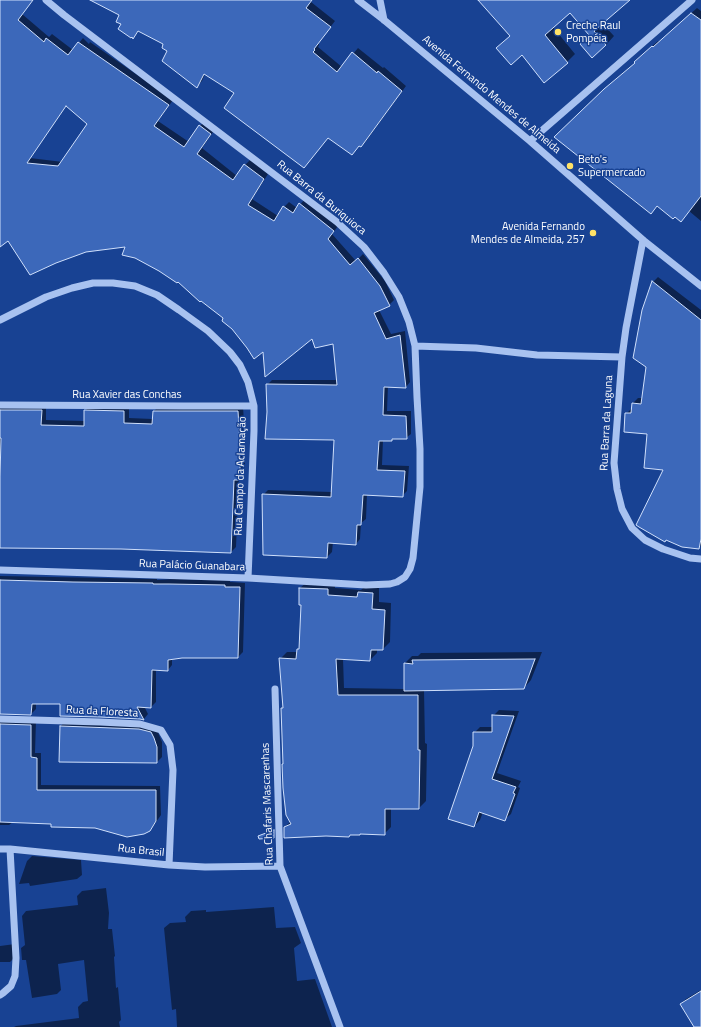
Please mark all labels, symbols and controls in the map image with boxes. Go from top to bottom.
place label: Creche Raul Pompéia [566,19,621,45]
marker: Creche Raul Pompéia [553,27,563,37]
street label: Avenida Fernando Mendes de Almeida [419,33,563,157]
place label: Beto's Supermercado [578,153,645,179]
street label: Rua Barra da Buriquioca [274,158,368,238]
marker: Beto's Supermercado [565,161,575,171]
place label: Avenida Fernando Mendes de Almeida, 257 [471,220,585,246]
marker: Avenida Fernando Mendes de Almeida, 257 [588,228,598,238]
street label: Rua Barra da Laguna [598,375,616,471]
street label: Rua Xavier das Conchas [72,388,182,402]
street label: Rua Campo da Aclamação [232,416,250,536]
street label: Rua Palácio Guanabara [139,558,245,574]
street label: Rua da Floresta [66,704,138,720]
street label: Rua Chafaris Mascarenhas [259,742,277,866]
street label: Rua Brasil [117,842,165,860]

